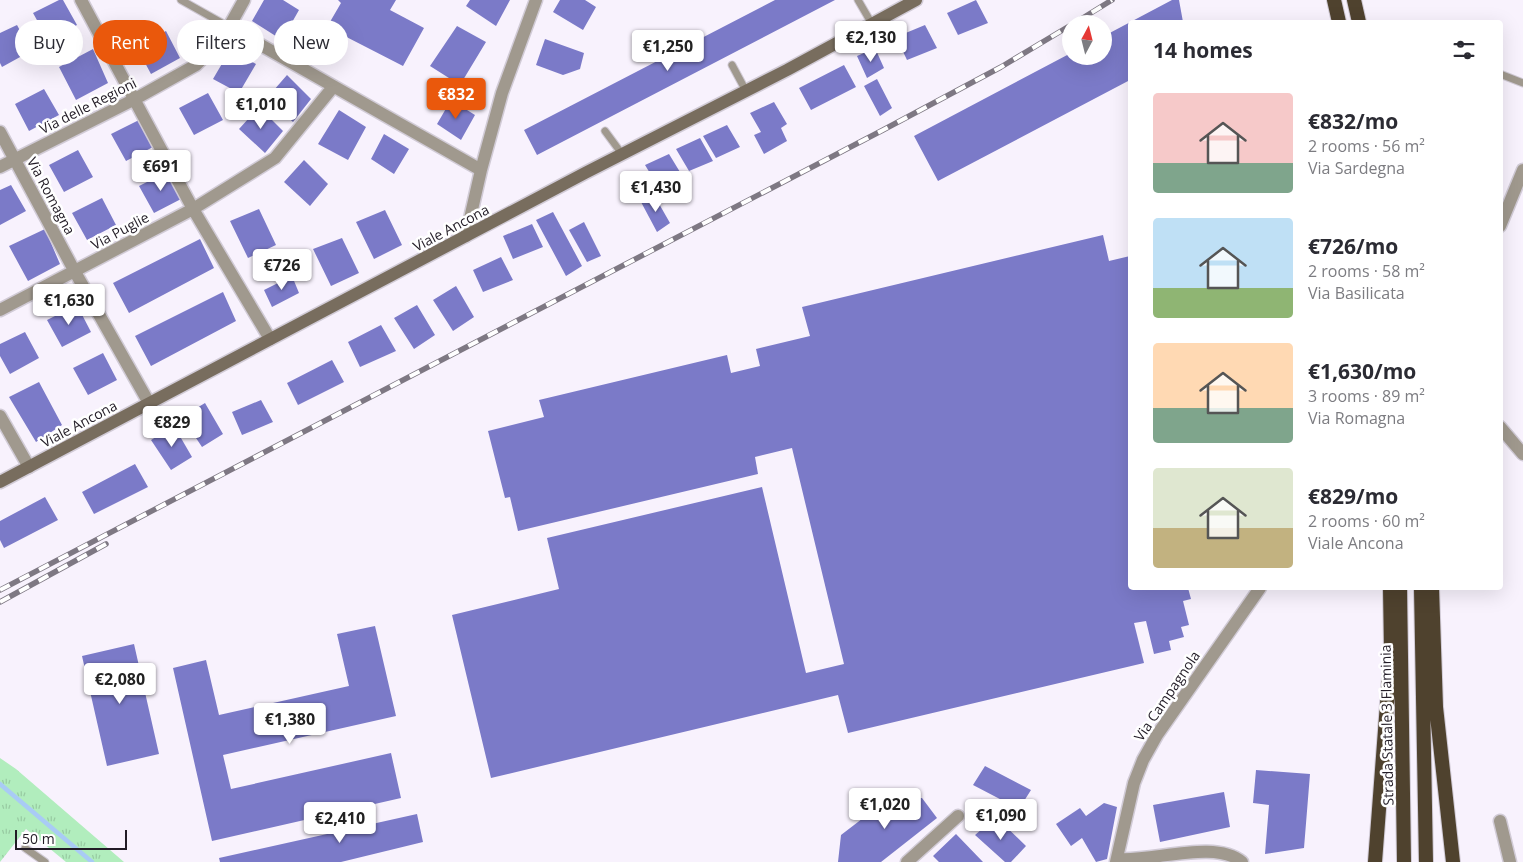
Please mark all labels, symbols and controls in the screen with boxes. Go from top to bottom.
north arrow [1062,15,1112,65]
map controls [1062,15,1112,65]
chip: Buy [15,20,83,65]
chip: Rent [93,20,167,65]
chip: Filters [177,20,264,65]
chip: New [274,20,348,65]
pin: €2,130 [830,20,912,63]
text: €2,130 [846,26,896,48]
pin: €1,250 [627,30,709,72]
text: €1,250 [643,35,693,57]
text: 14 homes [1153,36,1253,64]
icon: filters [1450,36,1478,64]
street label: Via delle Regioni [36,73,140,138]
pin: €832 [426,78,486,120]
text: €832 [438,83,474,105]
pin: €1,010 [220,88,302,130]
text: €1,010 [236,93,286,115]
text: €832/mo [1308,107,1398,135]
icon: home [1193,113,1253,173]
text: 2 rooms · 56 m² [1308,135,1425,157]
pin: €691 [131,150,191,192]
street label: Via Romagna [23,154,80,238]
text: €691 [143,155,179,177]
text: Via Sardegna [1308,157,1405,179]
pin: €1,430 [615,170,697,213]
text: €1,430 [631,176,681,198]
street label: Viale Ancona [409,200,492,256]
street label: Via Puglie [88,207,152,254]
text: €726/mo [1308,232,1398,260]
icon: home [1193,238,1253,298]
pin: €726 [252,248,312,291]
text: €726 [264,254,300,276]
text: 2 rooms · 58 m² [1308,260,1425,282]
text: Via Basilicata [1308,282,1405,304]
pin: €1,630 [28,284,110,326]
text: €1,630 [44,289,94,311]
text: €1,630/mo [1308,357,1416,385]
icon: home [1193,363,1253,423]
text: 3 rooms · 89 m² [1308,385,1425,407]
street label: Viale Ancona [37,396,120,452]
pin: €829 [142,406,202,448]
text: Via Romagna [1308,407,1405,429]
text: €829 [154,411,190,433]
text: €829/mo [1308,482,1398,510]
icon: home [1193,488,1253,548]
text: 2 rooms · 60 m² [1308,510,1425,532]
text: Viale Ancona [1308,532,1404,554]
street label: Strada Statale 3 Flaminia [1376,644,1397,806]
street label: Via Campagnola [1129,647,1204,745]
pin: €2,080 [79,662,161,705]
text: €2,080 [95,668,145,690]
pin: €1,380 [249,702,331,745]
text: €1,380 [265,708,315,730]
pin: €1,020 [844,788,926,830]
text: €1,020 [860,793,910,815]
pin: €1,090 [960,798,1042,841]
pin: €2,410 [299,802,381,844]
text: €1,090 [976,804,1026,826]
text: €2,410 [315,807,365,829]
scale bar [15,827,128,850]
text: 50 m [22,829,55,848]

